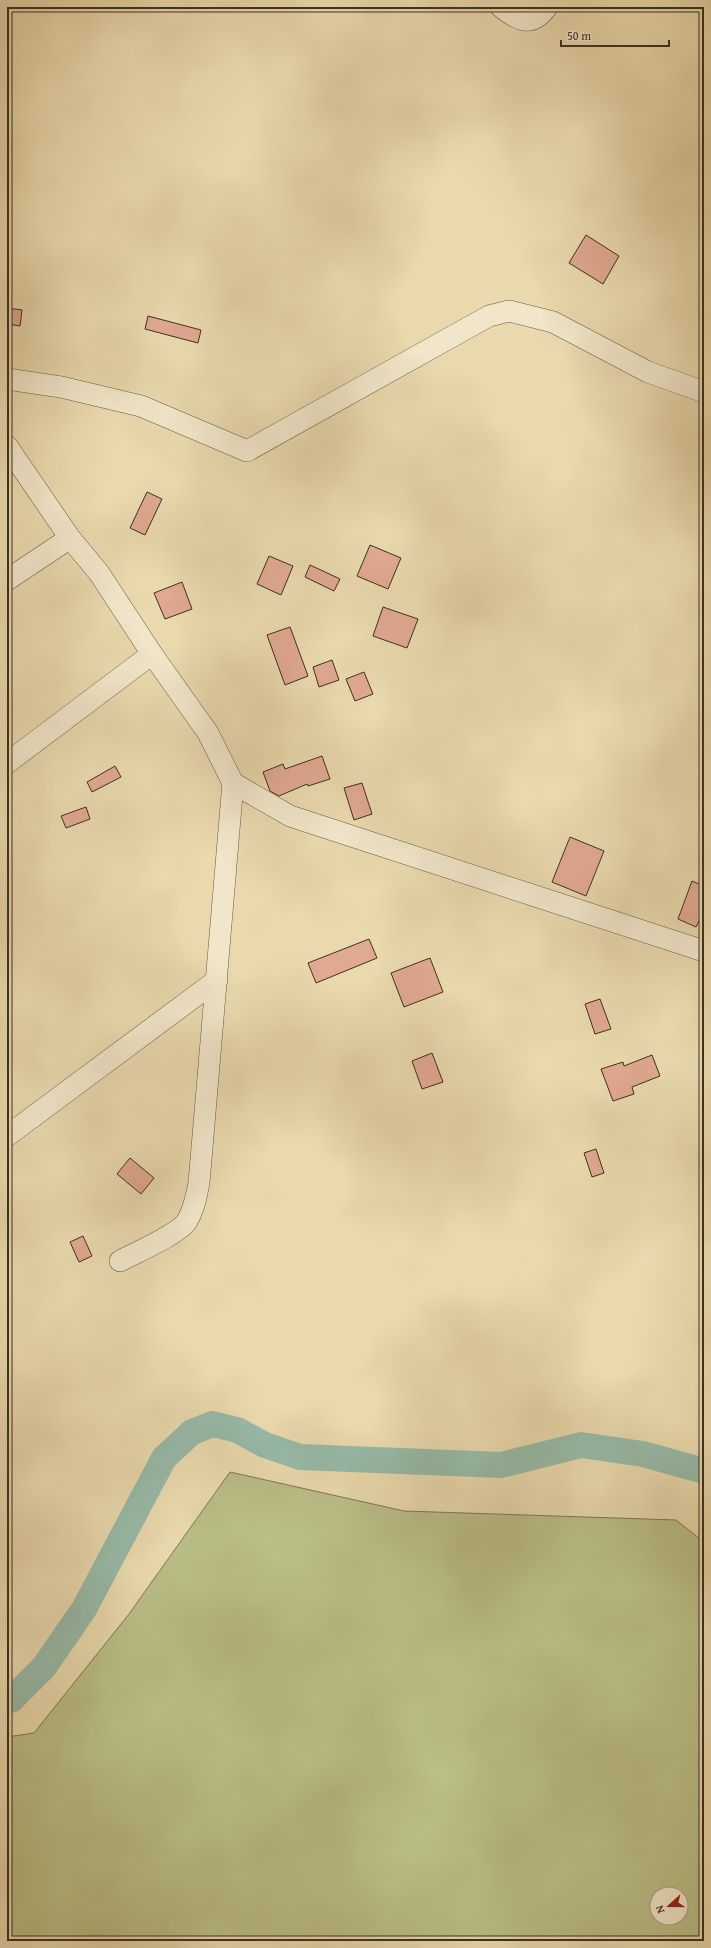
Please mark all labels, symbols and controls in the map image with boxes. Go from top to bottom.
scale bar [561,22,669,48]
text: 50 m [567,27,591,44]
north arrow [649,1886,689,1926]
text: N [651,1903,668,1916]

